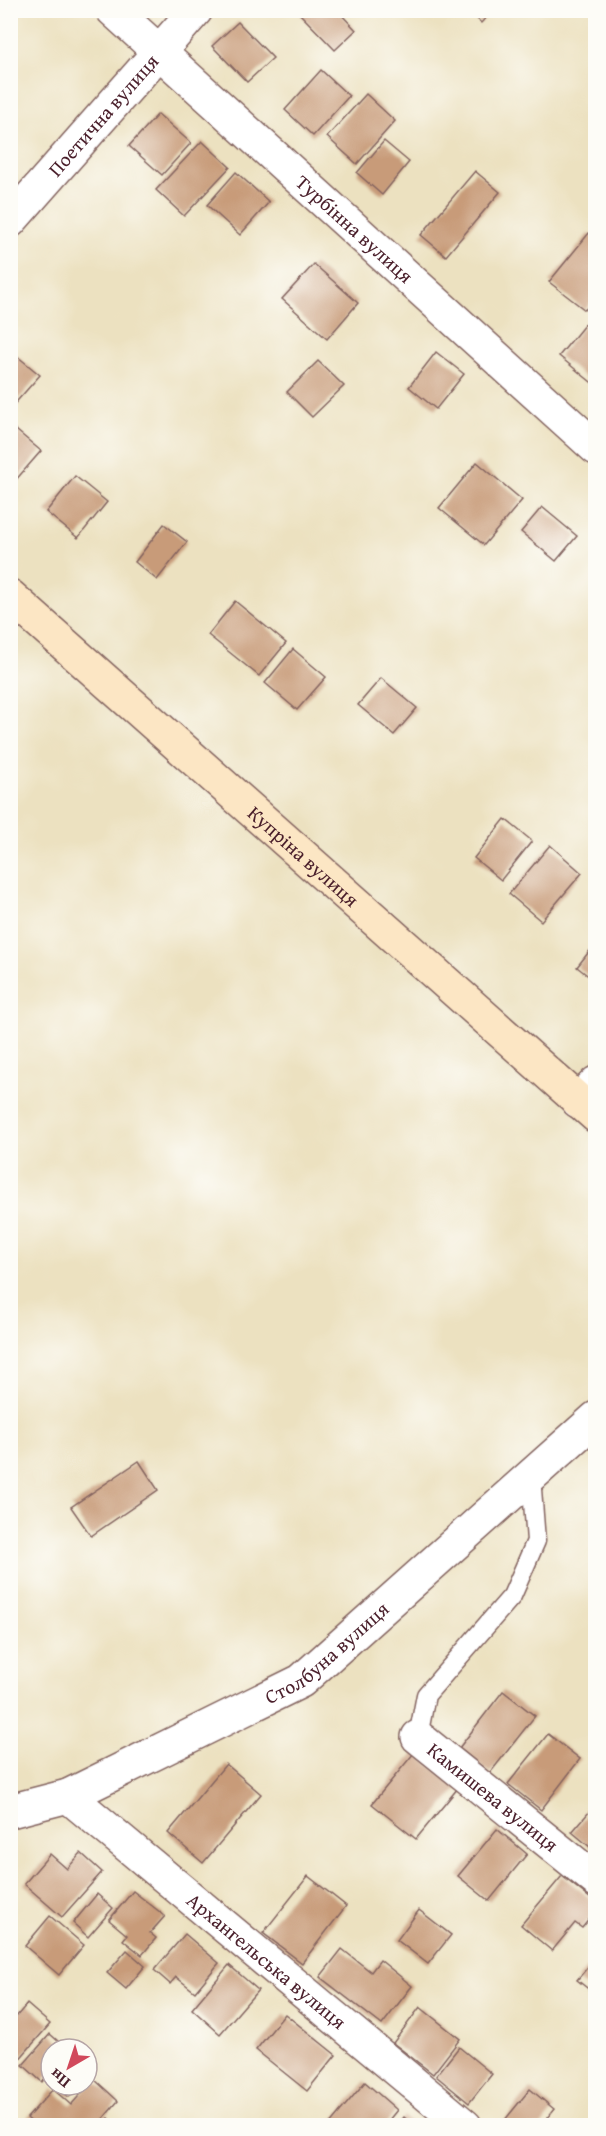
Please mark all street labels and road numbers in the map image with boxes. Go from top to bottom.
street label: Поетична вулиця [41,47,165,183]
street label: Турбінна вулиця [290,168,420,290]
street label: Купріна вулиця [242,798,366,913]
street label: Столбуна вулиця [260,1594,395,1711]
street label: Камишева вулиця [421,1735,565,1858]
street label: Архангельська вулиця [181,1886,353,2036]

